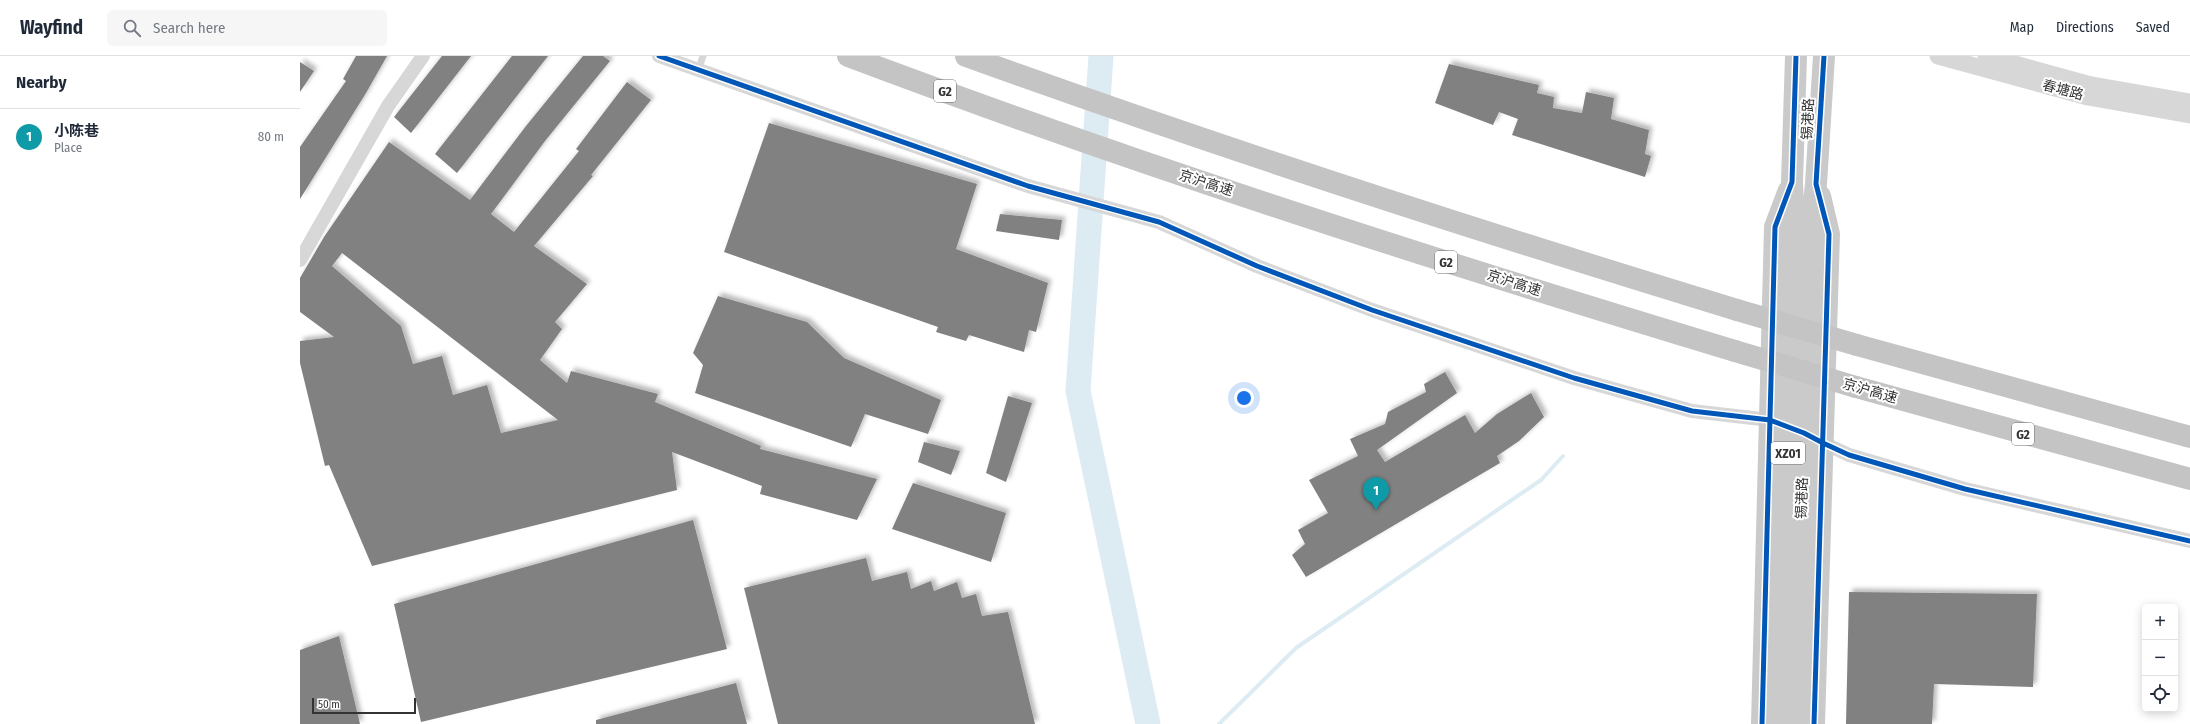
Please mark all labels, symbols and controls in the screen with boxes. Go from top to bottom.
search box [107,10,387,46]
text: Wayfind [20,16,83,39]
icon: search [121,17,143,39]
text: Search here [153,19,225,37]
text: Map [2010,19,2034,36]
text: Directions [2056,19,2114,36]
text: Saved [2136,19,2170,36]
text: Nearby [16,72,67,93]
street label: 春塘路 [2041,76,2085,104]
road number: G2 [934,80,956,102]
street label: 锡港路 [1798,98,1818,140]
text: 小陈巷 [54,122,99,140]
text: 1 [26,129,32,144]
text: 80 m [258,129,284,144]
text: Place [54,140,82,155]
street label: 京沪高速 [1177,166,1235,200]
road number: G2 [1435,251,1457,273]
street label: 京沪高速 [1485,266,1543,300]
street label: 京沪高速 [1841,375,1899,407]
your location [1234,388,1254,408]
road number: G2 [2012,423,2034,445]
road number: XZ01 [1771,442,1805,464]
pin: 1 [1363,477,1389,510]
street label: 锡港路 [1793,477,1811,519]
map controls [2142,604,2178,712]
button: + [2142,604,2178,640]
button: − [2142,640,2178,676]
button: locate [2142,676,2178,712]
scale bar [312,696,416,715]
text: 50 m [318,698,340,711]

